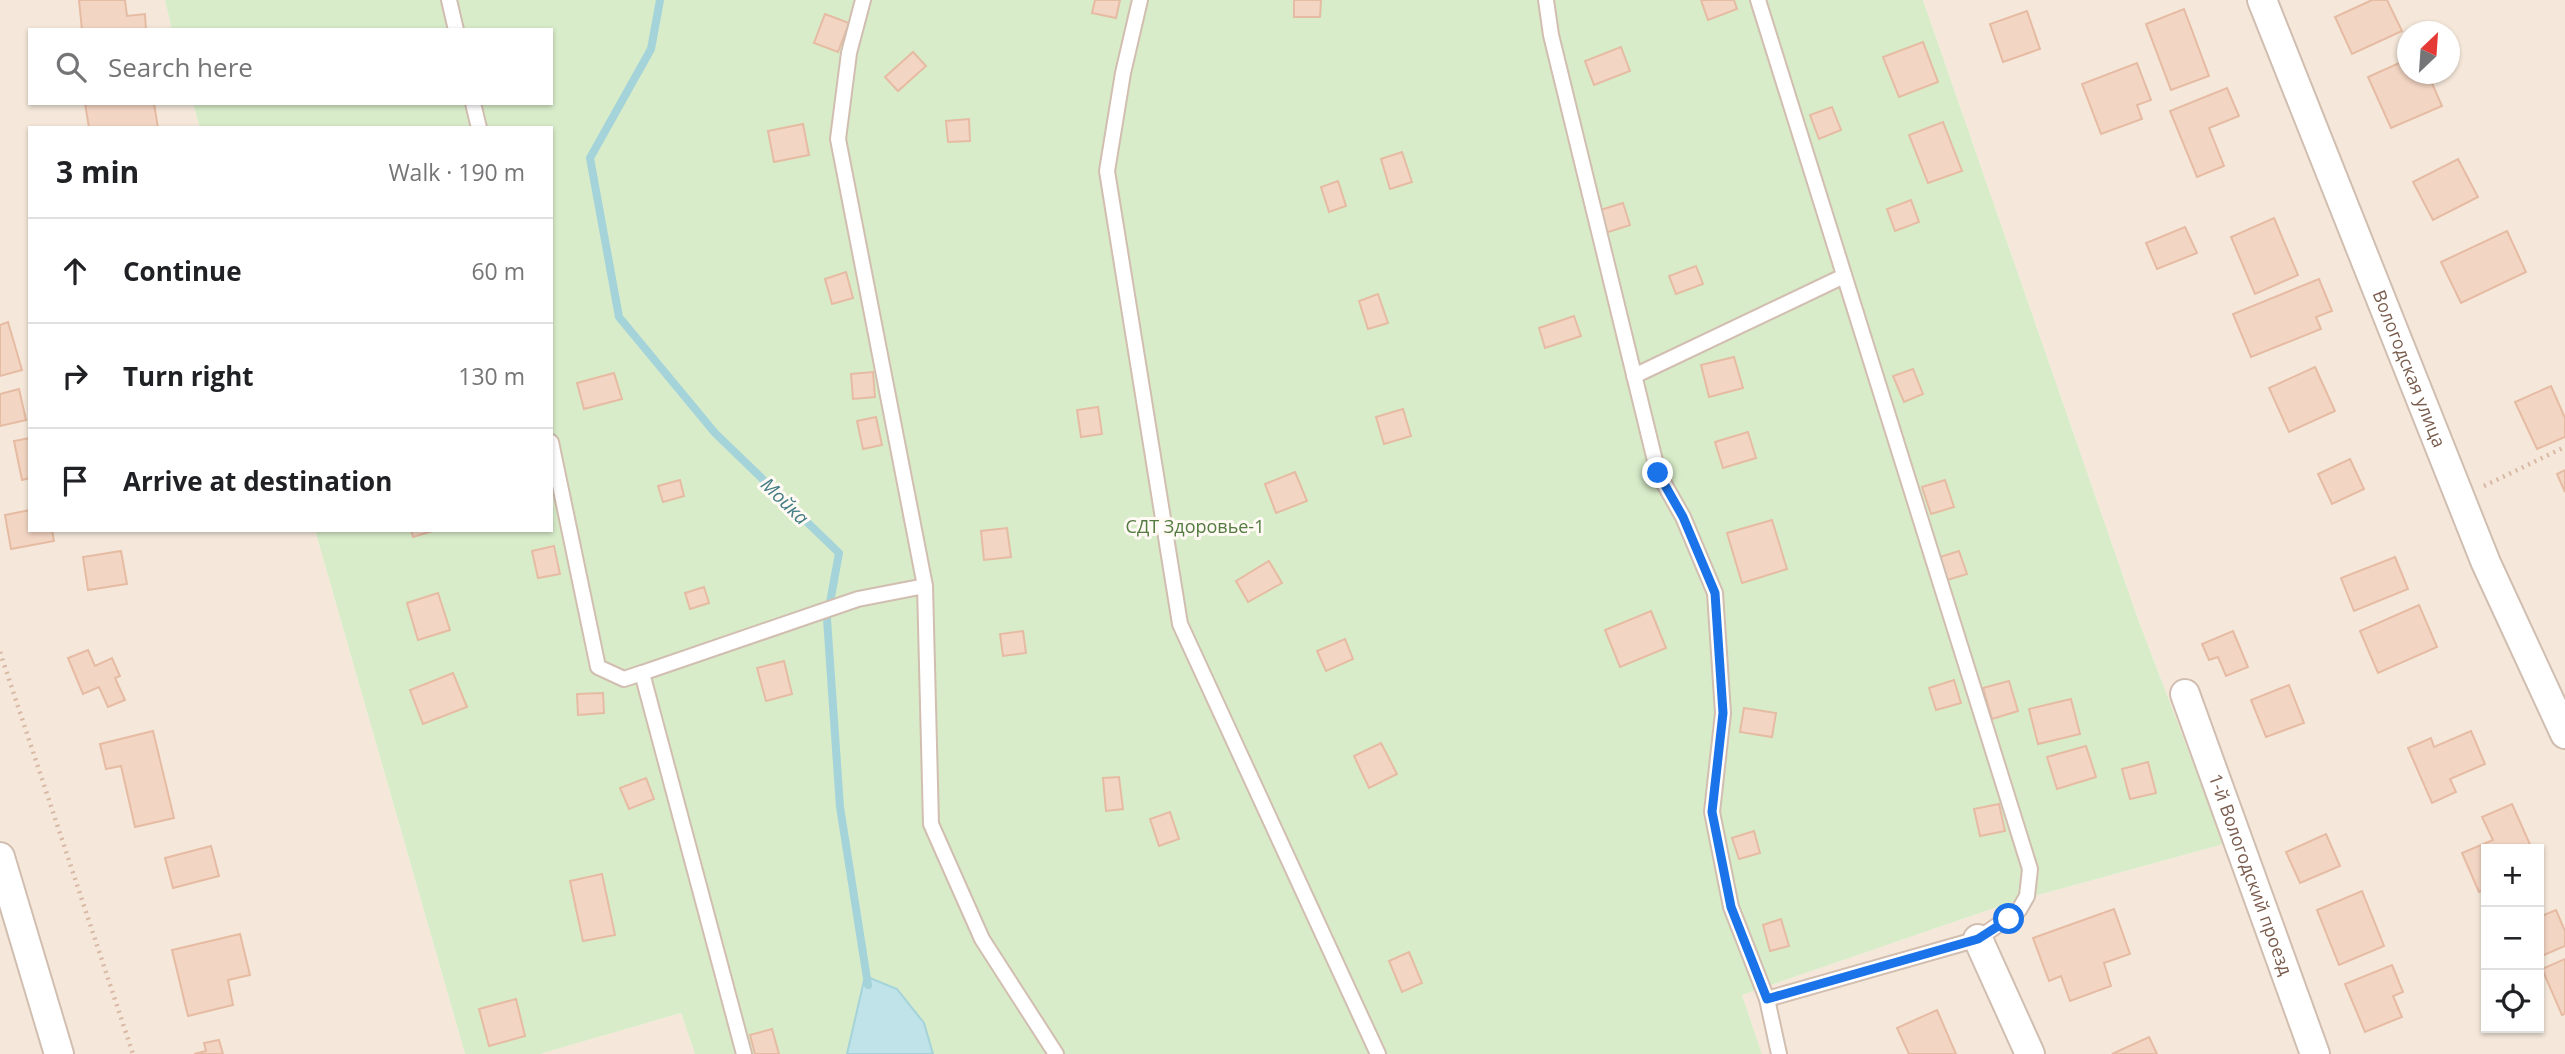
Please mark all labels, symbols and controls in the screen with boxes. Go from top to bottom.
north arrow [2397,21,2460,84]
search box [28,28,553,105]
icon: search [52,48,90,86]
text: Search here [108,49,253,85]
text: 3 min [56,151,139,192]
text: Walk · 190 m [388,156,525,188]
icon: ahead [56,252,94,290]
text: Continue [123,253,242,289]
text: 60 m [471,255,525,287]
street label: Вологодская улица [2368,286,2452,451]
icon: right [56,357,94,395]
text: Turn right [123,358,254,394]
text: 130 m [458,360,525,392]
route end [1642,457,1673,488]
icon: arrive [56,462,94,500]
text: Arrive at destination [123,463,392,499]
water label: Мойка [755,472,815,530]
park label: СДТ Здоровье-1 [1126,514,1264,538]
street label: 1-й Вологодский проезд [2204,770,2299,978]
map controls [2481,844,2544,1033]
button: + [2481,844,2544,907]
route start [1993,903,2024,934]
button: − [2481,907,2544,970]
button: locate [2481,970,2544,1033]

